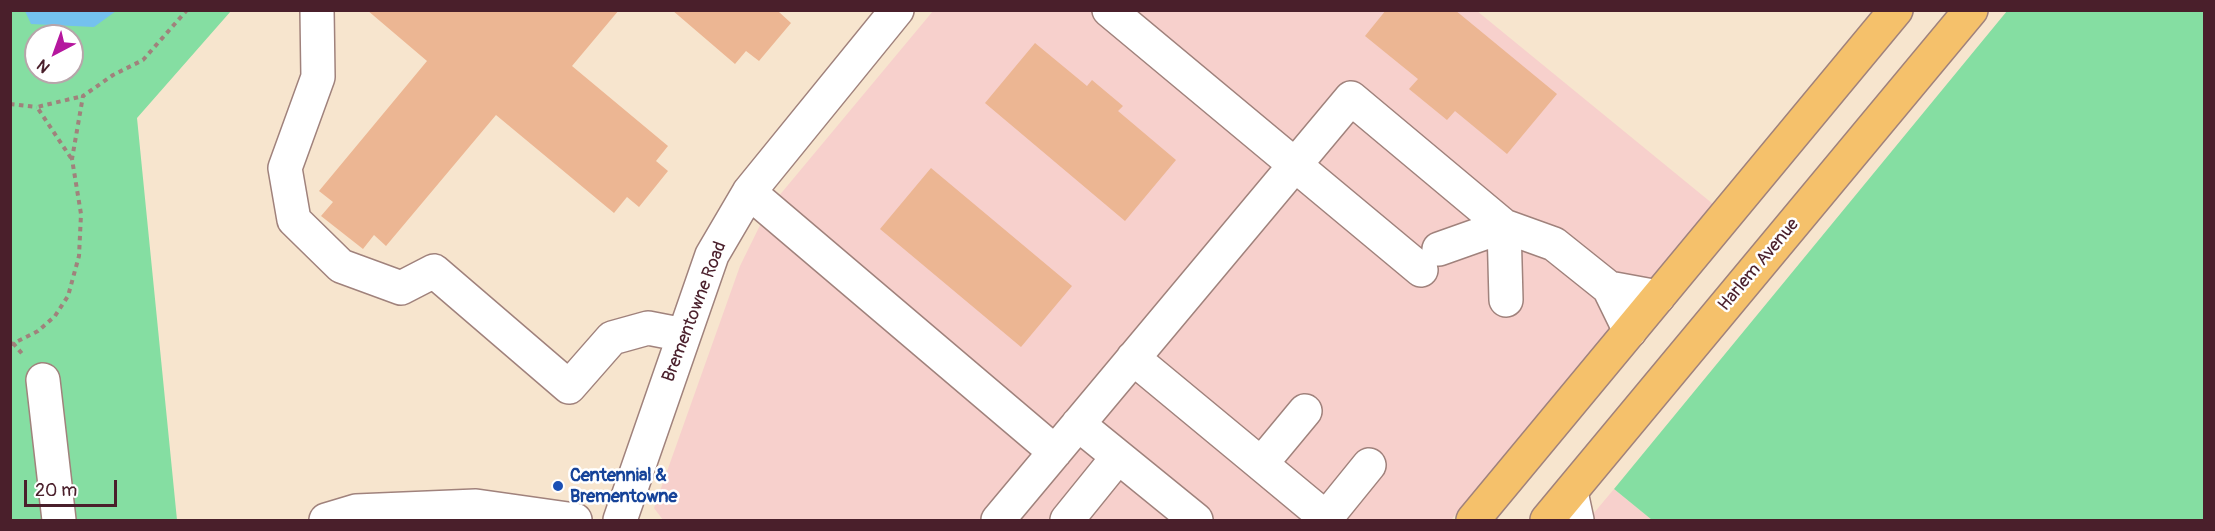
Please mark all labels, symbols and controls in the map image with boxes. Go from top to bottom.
north arrow [24,24,84,84]
text: N [33,55,54,77]
street label: Harlem Avenue [1714,214,1804,316]
street label: Brementowne Road [658,239,732,385]
place label: Centennial & Brementowne [570,465,677,508]
scale bar [27,468,120,506]
text: 20 m [35,479,77,502]
marker: Centennial & Brementowne [551,479,565,493]

